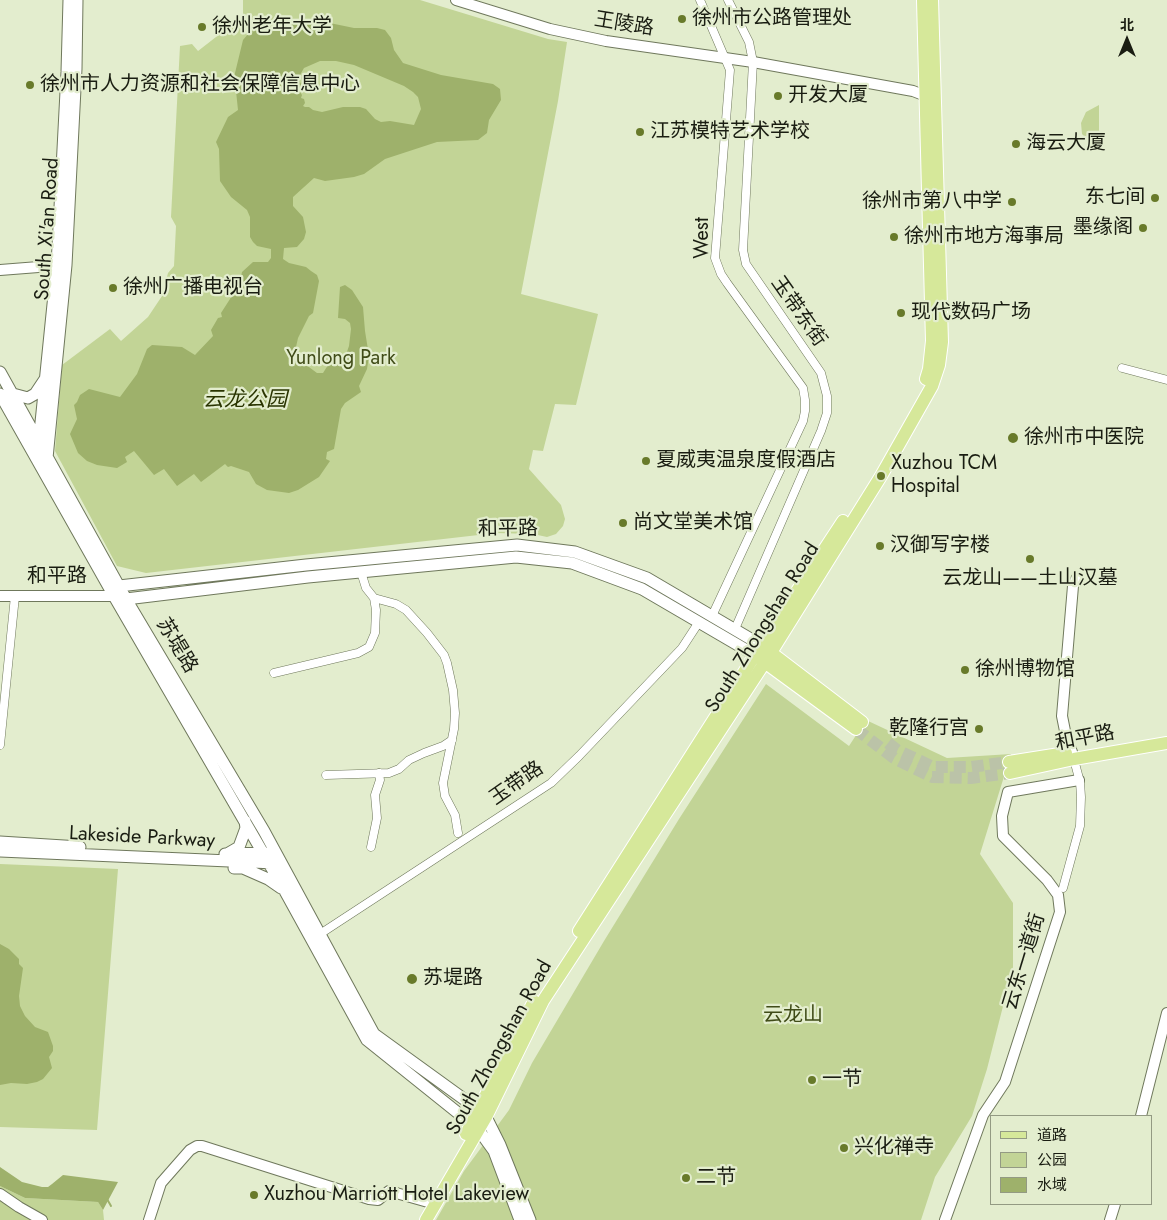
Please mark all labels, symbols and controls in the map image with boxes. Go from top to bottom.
place label: 徐州市公路管理处 [692,7,852,31]
street label: 王陵路 [592,8,656,42]
marker: 徐州市公路管理处 [676,13,688,25]
place label: 徐州老年大学 [212,15,332,39]
north arrow [1102,15,1152,65]
text: 北 [1120,15,1134,35]
marker: 徐州老年大学 [196,21,208,33]
place label: 徐州市人力资源和社会保障信息中心 [40,73,360,97]
marker: 徐州市人力资源和社会保障信息中心 [24,79,36,91]
place label: 开发大厦 [788,84,868,108]
marker: 开发大厦 [772,90,784,102]
place label: 江苏模特艺术学校 [650,120,810,144]
marker: 江苏模特艺术学校 [634,126,646,138]
place label: 海云大厦 [1026,132,1106,156]
marker: 海云大厦 [1010,138,1022,150]
street label: South Xi'an Road [31,157,65,301]
place label: 东七间 [1085,186,1145,210]
place label: 徐州市第八中学 [862,190,1002,214]
marker: 东七间 [1149,192,1161,204]
marker: 徐州市第八中学 [1006,196,1018,208]
place label: 墨缘阁 [1073,216,1133,240]
street label: West [691,217,715,259]
marker: 墨缘阁 [1137,222,1149,234]
place label: 徐州市地方海事局 [904,225,1064,249]
marker: 徐州市地方海事局 [888,231,900,243]
street label: 玉带东街 [765,272,831,352]
place label: 徐州广播电视台 [123,276,263,300]
marker: 徐州广播电视台 [107,282,119,294]
place label: 现代数码广场 [911,301,1031,325]
marker: 现代数码广场 [895,307,907,319]
park label: Yunlong Park [286,347,396,371]
water label: 云龙公园 [203,388,287,414]
place label: 徐州市中医院 [1024,426,1144,450]
marker: 徐州市中医院 [1006,431,1020,445]
place label: 夏威夷温泉度假酒店 [656,449,836,473]
place label: Xuzhou TCM Hospital [891,452,997,499]
marker: 夏威夷温泉度假酒店 [640,455,652,467]
marker: Xuzhou TCM Hospital [875,470,887,482]
place label: 尚文堂美术馆 [633,511,753,535]
street label: 和平路 [478,517,538,543]
marker: 尚文堂美术馆 [617,517,629,529]
place label: 汉御写字楼 [890,534,990,558]
street label: South Zhongshan Road [701,539,825,717]
marker: 汉御写字楼 [874,540,886,552]
marker: 云龙山——土山汉墓 [1024,553,1036,565]
street label: 和平路 [27,565,87,589]
place label: 云龙山——土山汉墓 [942,567,1118,591]
street label: 苏堤路 [150,614,202,678]
place label: 徐州博物馆 [975,658,1075,682]
marker: 徐州博物馆 [959,664,971,676]
place label: 乾隆行宫 [889,717,969,741]
street label: 和平路 [1053,721,1117,757]
marker: 乾隆行宫 [973,723,985,735]
street label: 玉带路 [486,757,548,811]
street label: Lakeside Parkway [68,822,216,854]
street label: 云东一道街 [999,911,1051,1013]
street label: South Zhongshan Road [442,957,558,1139]
place label: 苏堤路 [423,967,483,991]
marker: 苏堤路 [405,972,419,986]
park label: 云龙山 [763,1004,823,1028]
place label: 一节 [822,1068,862,1092]
marker: 一节 [806,1074,818,1086]
legend [990,1115,1152,1205]
text: 道路 [1037,1124,1067,1146]
place label: 兴化禅寺 [854,1136,934,1160]
marker: 兴化禅寺 [838,1142,850,1154]
text: 公园 [1037,1149,1067,1171]
place label: 二节 [696,1166,736,1190]
marker: 二节 [680,1172,692,1184]
text: 水域 [1037,1174,1067,1196]
place label: Xuzhou Marriott Hotel Lakeview [264,1183,529,1207]
marker: Xuzhou Marriott Hotel Lakeview [248,1189,260,1201]

